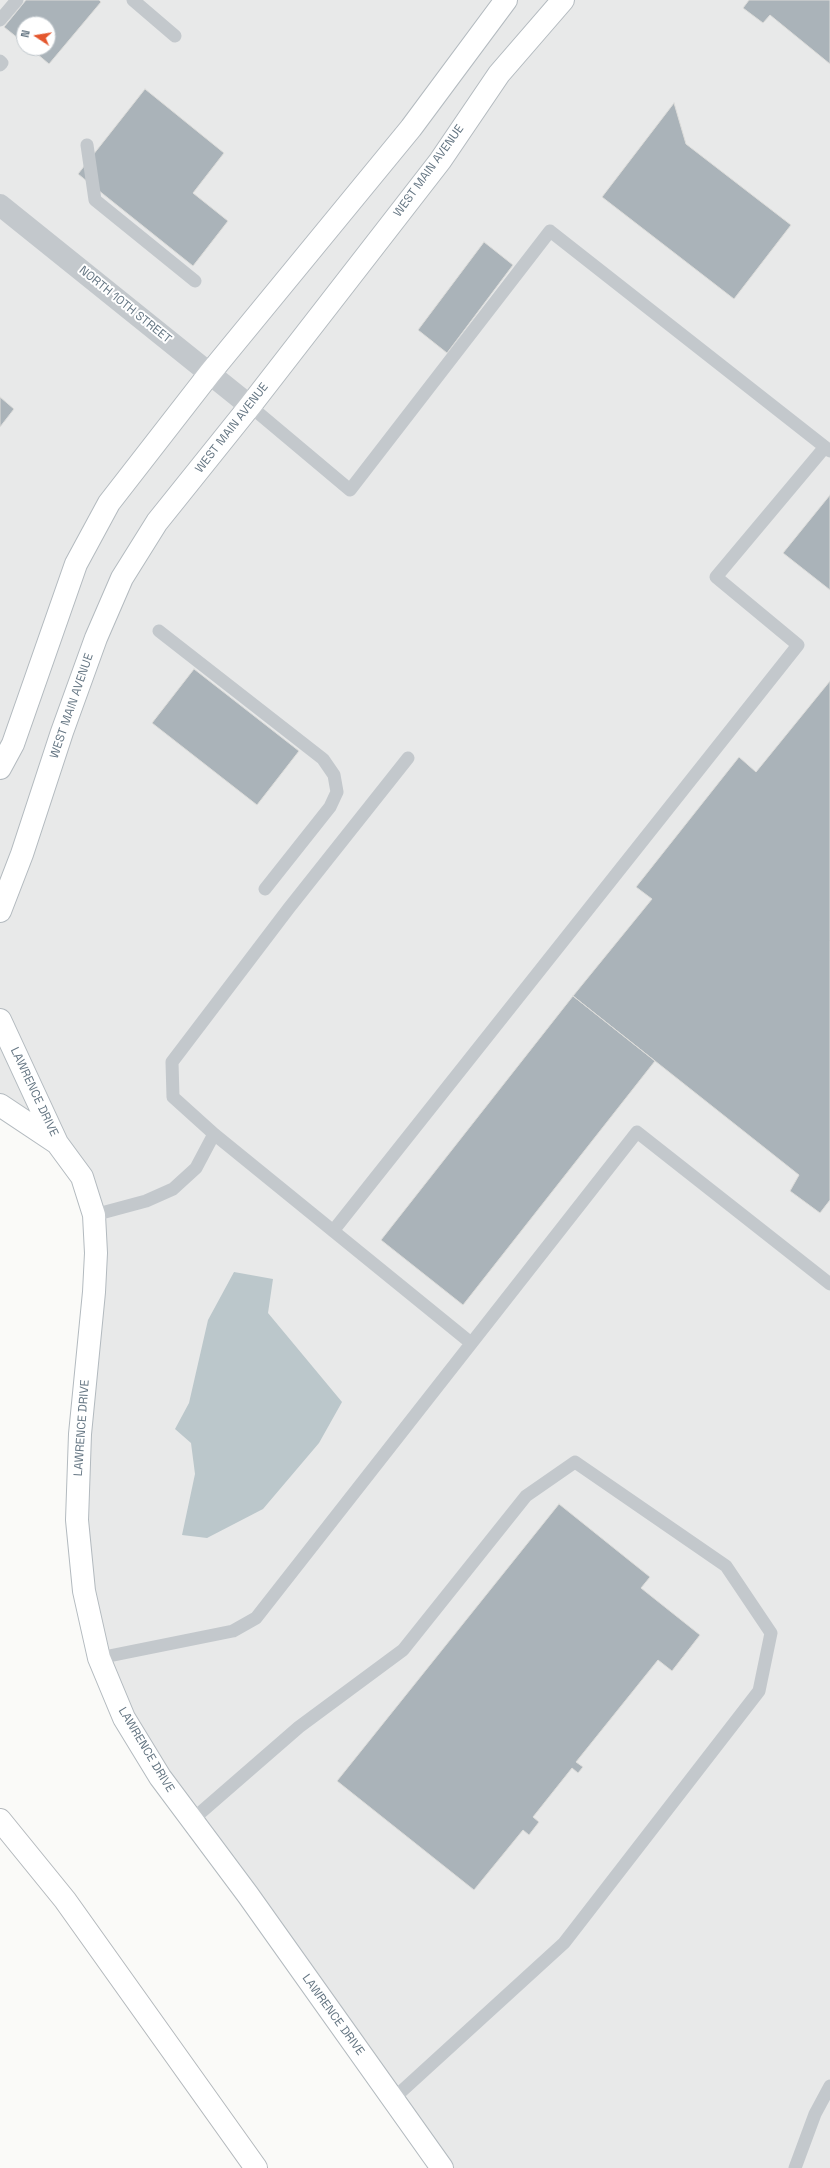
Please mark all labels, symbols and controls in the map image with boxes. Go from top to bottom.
north arrow [16,16,56,56]
text: N [18,29,33,39]
street label: WEST MAIN AVENUE [391,122,467,220]
street label: NORTH 10TH STREET [76,263,174,347]
street label: WEST MAIN AVENUE [192,380,272,476]
street label: WEST MAIN AVENUE [47,652,97,760]
street label: LAWRENCE DRIVE [7,1045,61,1139]
street label: LAWRENCE DRIVE [71,1379,93,1477]
street label: LAWRENCE DRIVE [115,1705,177,1795]
street label: LAWRENCE DRIVE [299,1972,367,2058]

